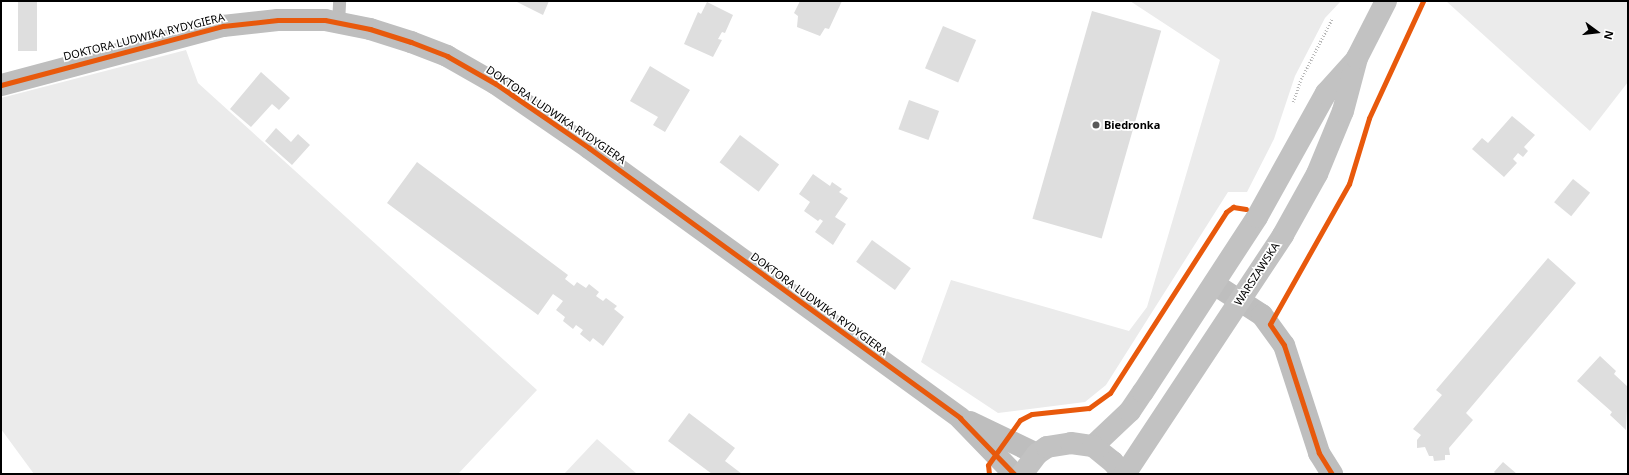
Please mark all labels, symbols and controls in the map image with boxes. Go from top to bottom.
street label: DOKTORA LUDWIKA RYDYGIERA [62,11,226,63]
north arrow [1577,12,1617,52]
text: N [1601,29,1617,41]
street label: DOKTORA LUDWIKA RYDYGIERA [484,63,628,167]
place label: Biedronka [1104,118,1160,132]
marker: Biedronka [1091,120,1101,130]
street label: WARSZAWSKA [1232,240,1282,308]
street label: DOKTORA LUDWIKA RYDYGIERA [748,250,890,358]

